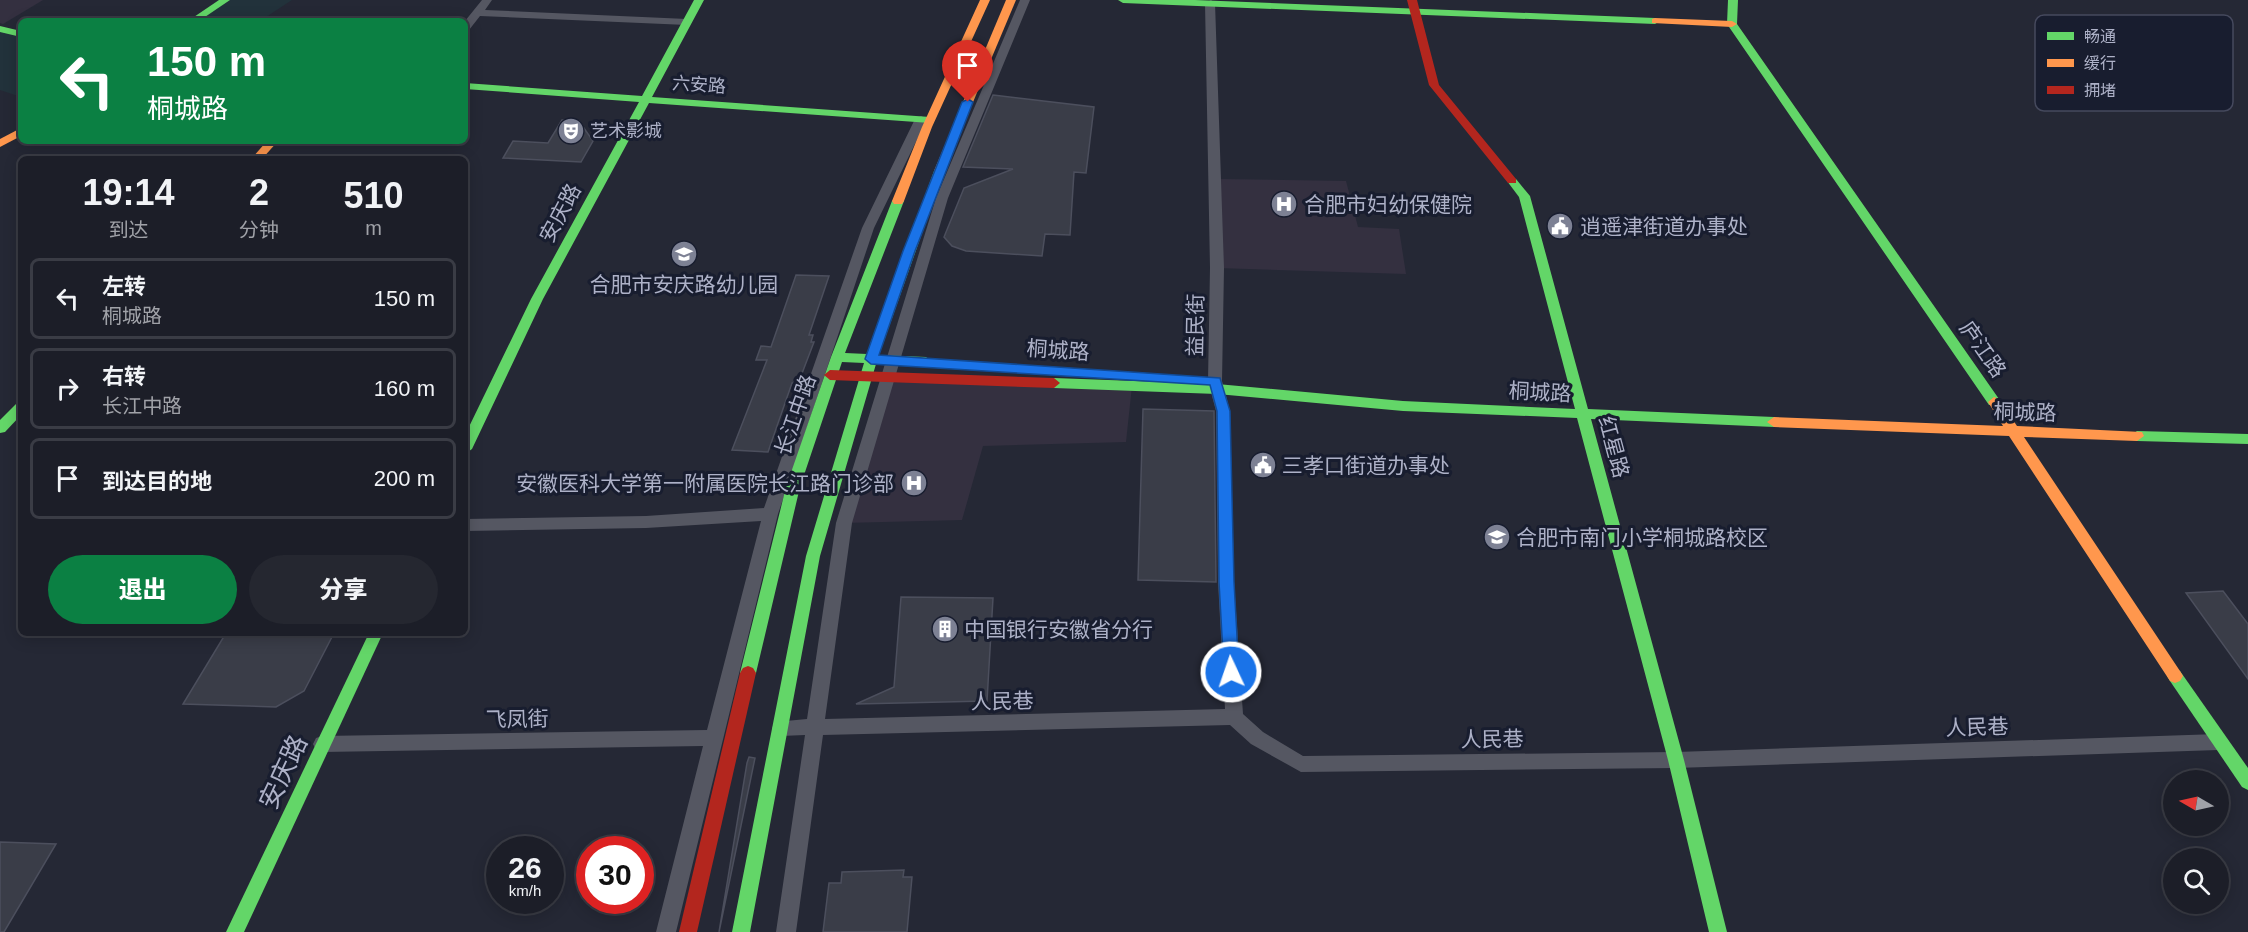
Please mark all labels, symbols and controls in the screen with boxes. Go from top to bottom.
legend [2035,15,2233,111]
text: 畅通 [2084,28,2116,45]
text: 150 m [147,38,266,85]
pin [942,40,993,102]
icon: left [48,42,126,120]
icon: arrive [951,49,984,82]
text: 缓行 [2084,55,2116,72]
street label: 六安路 [671,73,727,97]
text: 拥堵 [2084,82,2116,99]
text: 桐城路 [147,94,228,124]
theatre icon: 艺术影城 [556,116,586,146]
place label: 艺术影城 [590,121,662,141]
text: 19:14 [82,172,175,213]
text: 2 [249,172,269,213]
text: 510 [343,175,404,216]
street label: 安庆路 [535,180,585,246]
hospital icon: 合肥市妇幼保健院 [1269,189,1299,219]
place label: 合肥市妇幼保健院 [1304,193,1472,216]
public building icon: 逍遥津街道办事处 [1545,211,1575,241]
place label: 逍遥津街道办事处 [1580,215,1748,238]
text: m [365,217,382,239]
text: 到达 [108,219,148,241]
text: 分钟 [239,219,279,241]
school or university icon: 合肥市安庆路幼儿园 [669,239,699,269]
place label: 合肥市安庆路幼儿园 [590,273,779,296]
text: 左转 [102,274,146,299]
icon: left [51,282,84,315]
text: 150 m [374,286,435,311]
street label: 益民街 [1183,293,1207,357]
text: 桐城路 [102,305,162,327]
street label: 庐江路 [1956,317,2010,381]
street label: 桐城路 [1026,336,1090,364]
text: 右转 [102,364,146,389]
icon: right [51,372,84,405]
street label: 长江中路 [770,372,820,458]
text: 160 m [374,376,435,401]
street label: 桐城路 [1508,379,1572,405]
text: 长江中路 [102,395,182,417]
street label: 桐城路 [1993,399,2057,425]
street label: 红星路 [1595,414,1633,480]
public building icon: 三孝口街道办事处 [1248,450,1278,480]
place label: 三孝口街道办事处 [1282,454,1450,477]
icon: arrive [51,462,84,495]
text: 200 m [374,466,435,491]
hospital icon: 安徽医科大学第一附属医院长江路门诊部 [899,468,929,498]
text: 到达目的地 [102,469,212,494]
place label: 安徽医科大学第一附属医院长江路门诊部 [516,472,894,495]
school or university icon: 合肥市南门小学桐城路校区 [1482,522,1512,552]
place label: 合肥市南门小学桐城路校区 [1516,526,1768,549]
button: 退出 [48,555,237,624]
button: 分享 [249,555,438,624]
building icon: 中国银行安徽省分行 [930,614,960,644]
place label: 中国银行安徽省分行 [964,618,1153,641]
position arrow [1199,640,1263,704]
street label: 人民巷 [970,689,1034,713]
street label: 飞凤街 [485,707,549,731]
street label: 人民巷 [1945,714,2009,740]
street label: 人民巷 [1460,727,1524,751]
street label: 安庆路 [253,730,313,814]
north arrow [2163,770,2229,836]
map controls [2163,770,2229,914]
speed limit sign: 30 [576,836,654,914]
button: search [2163,848,2229,914]
text: 26 [508,851,542,884]
text: km/h [509,882,541,899]

